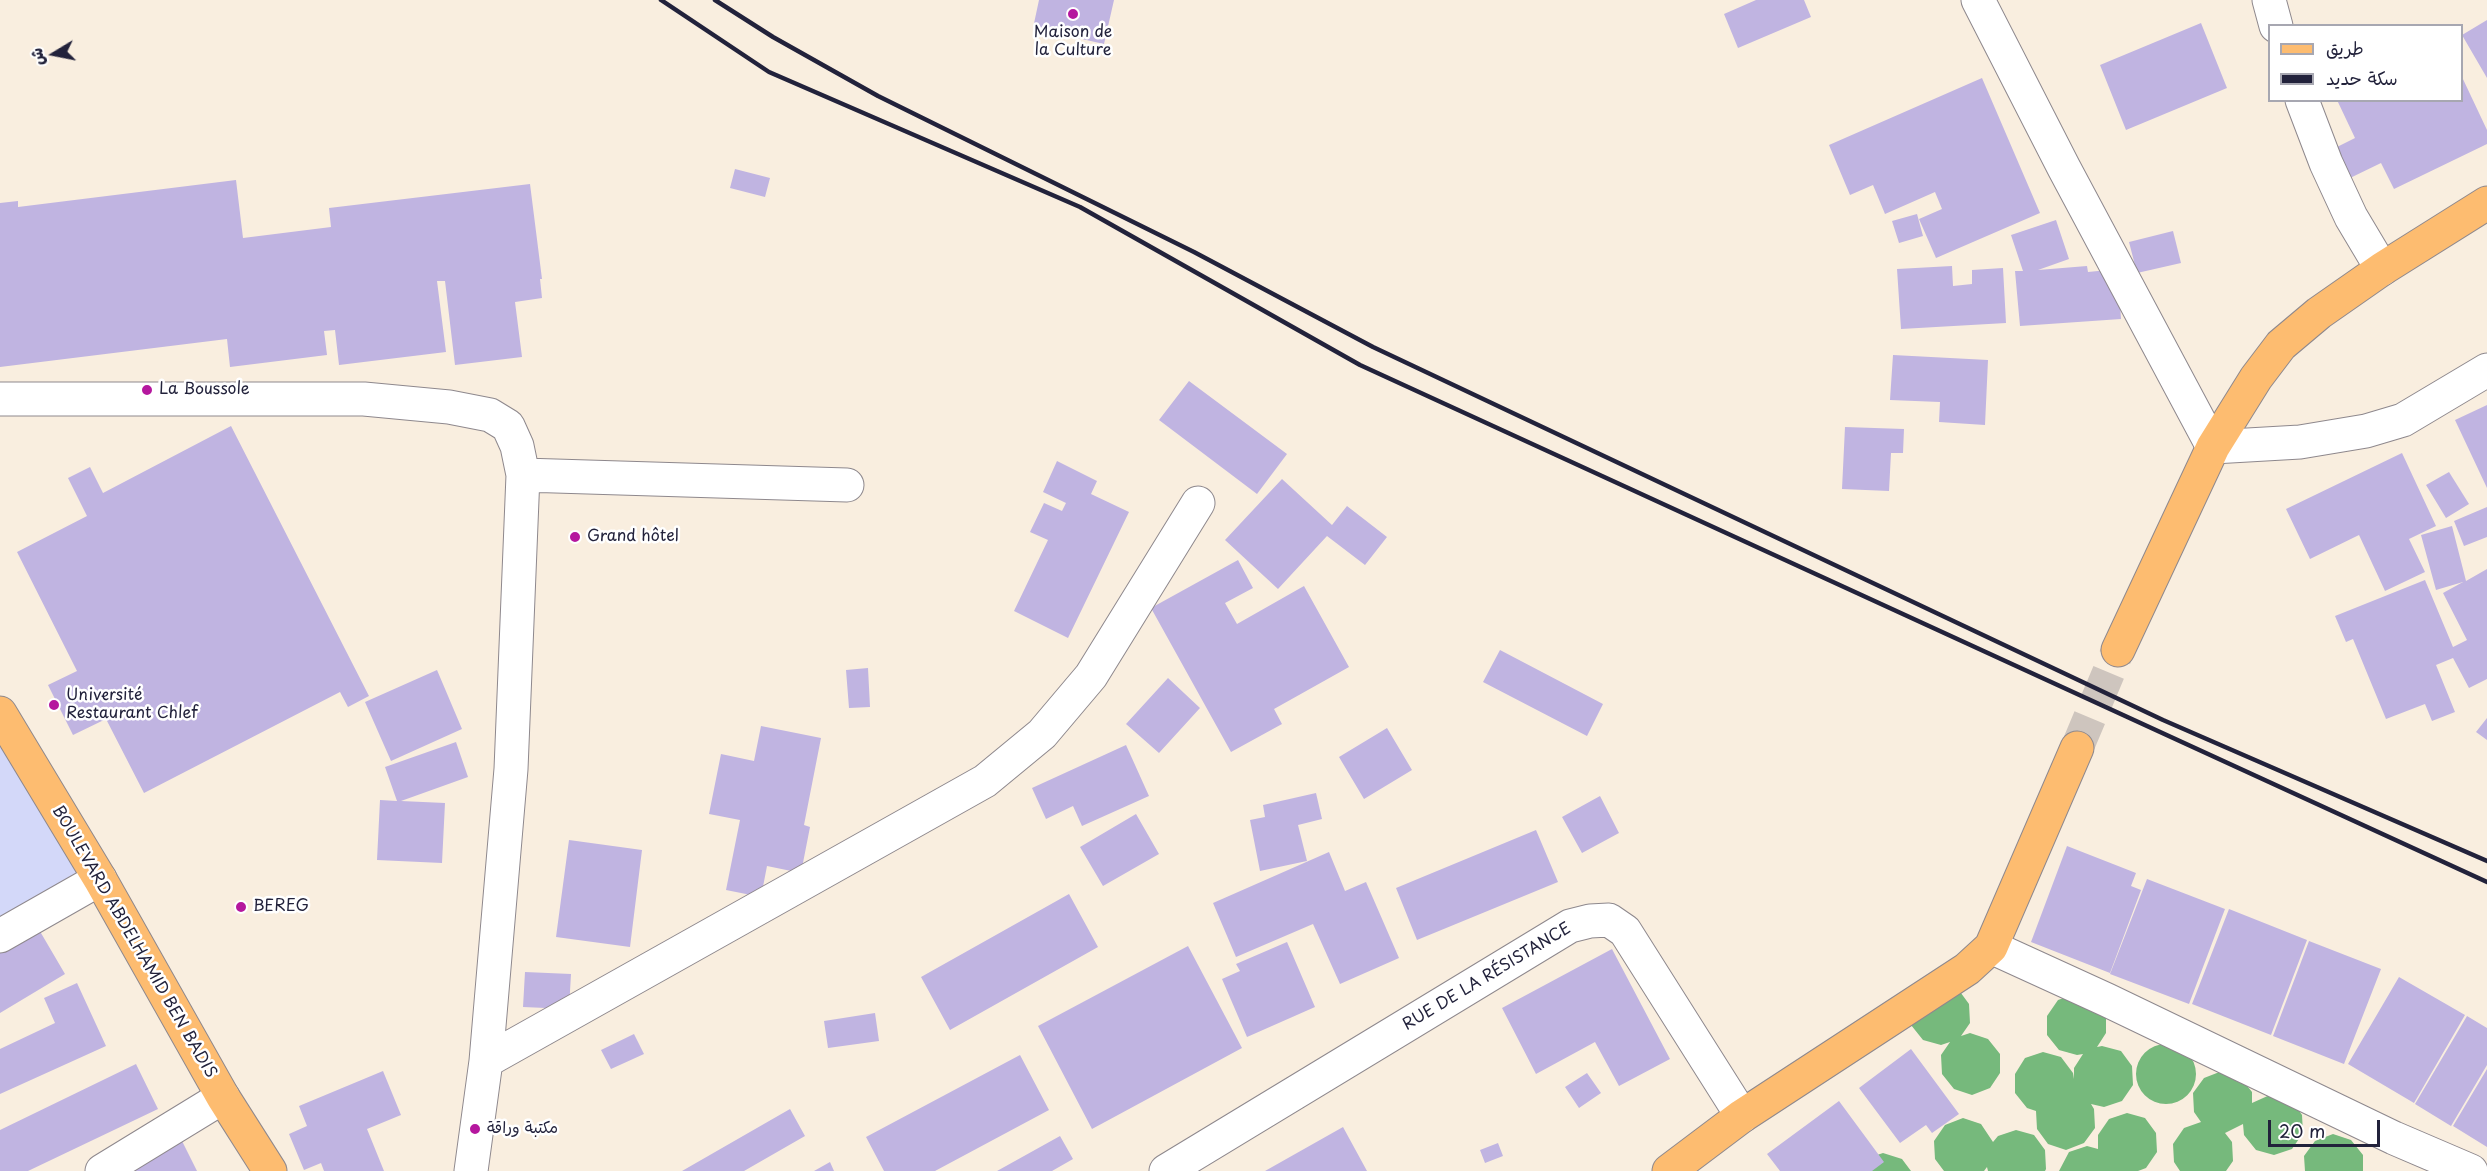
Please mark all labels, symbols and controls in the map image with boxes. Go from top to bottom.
marker: Maison de la Culture [1066,7,1080,21]
place label: Maison de la Culture [1034,23,1112,61]
north arrow [24,24,84,84]
legend [2268,24,2463,102]
text: طريق [2326,34,2364,61]
text: ش [23,46,50,68]
text: سكة حديد [2326,64,2398,91]
place label: La Boussole [159,380,250,400]
marker: La Boussole [140,383,154,397]
place label: Grand hôtel [587,527,679,547]
marker: Grand hôtel [568,530,582,544]
place label: Université Restaurant Chlef [66,686,198,724]
marker: Université Restaurant Chlef [47,698,61,712]
street label: BOULEVARD ABDELHAMID BEN BADIS [48,802,220,1082]
place label: BEREG [253,897,309,917]
marker: BEREG [234,900,248,914]
street label: RUE DE LA RÉSISTANCE [1399,919,1575,1035]
scale bar [2271,1108,2384,1146]
text: 20 m [2279,1117,2325,1144]
place label: مكتبة وراقة [487,1119,558,1139]
marker: مكتبة وراقة [468,1122,482,1136]

